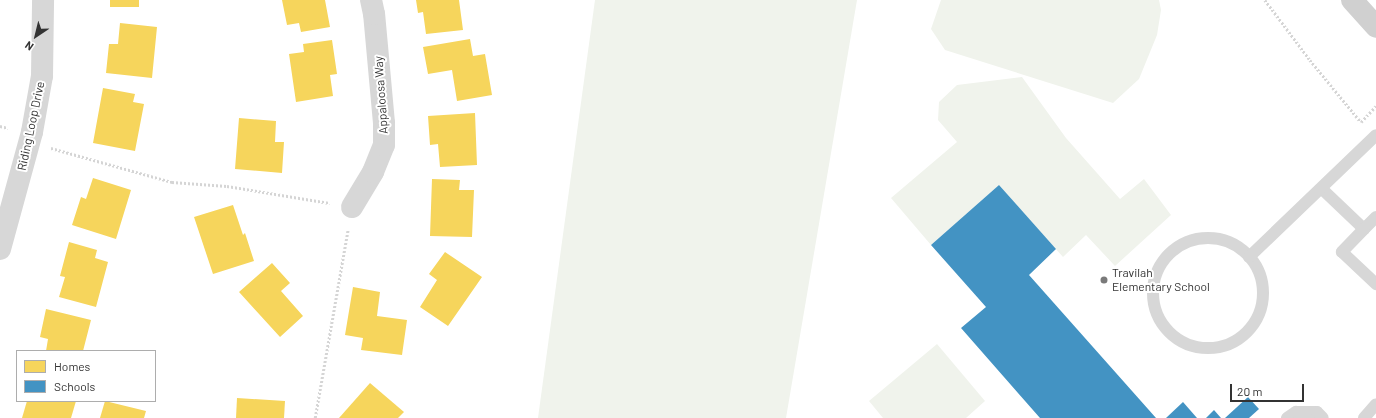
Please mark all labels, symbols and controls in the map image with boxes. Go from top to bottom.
north arrow [16,16,56,56]
text: N [22,39,36,54]
street label: Appaloosa Way [371,55,391,135]
street label: Riding Loop Drive [15,80,47,172]
place label: Travilah Elementary School [1112,266,1210,294]
marker: Travilah Elementary School [1099,275,1109,285]
legend [16,350,156,402]
text: Homes [54,359,90,373]
scale bar [1232,376,1306,402]
text: Schools [54,379,95,393]
text: 20 m [1237,384,1263,398]

